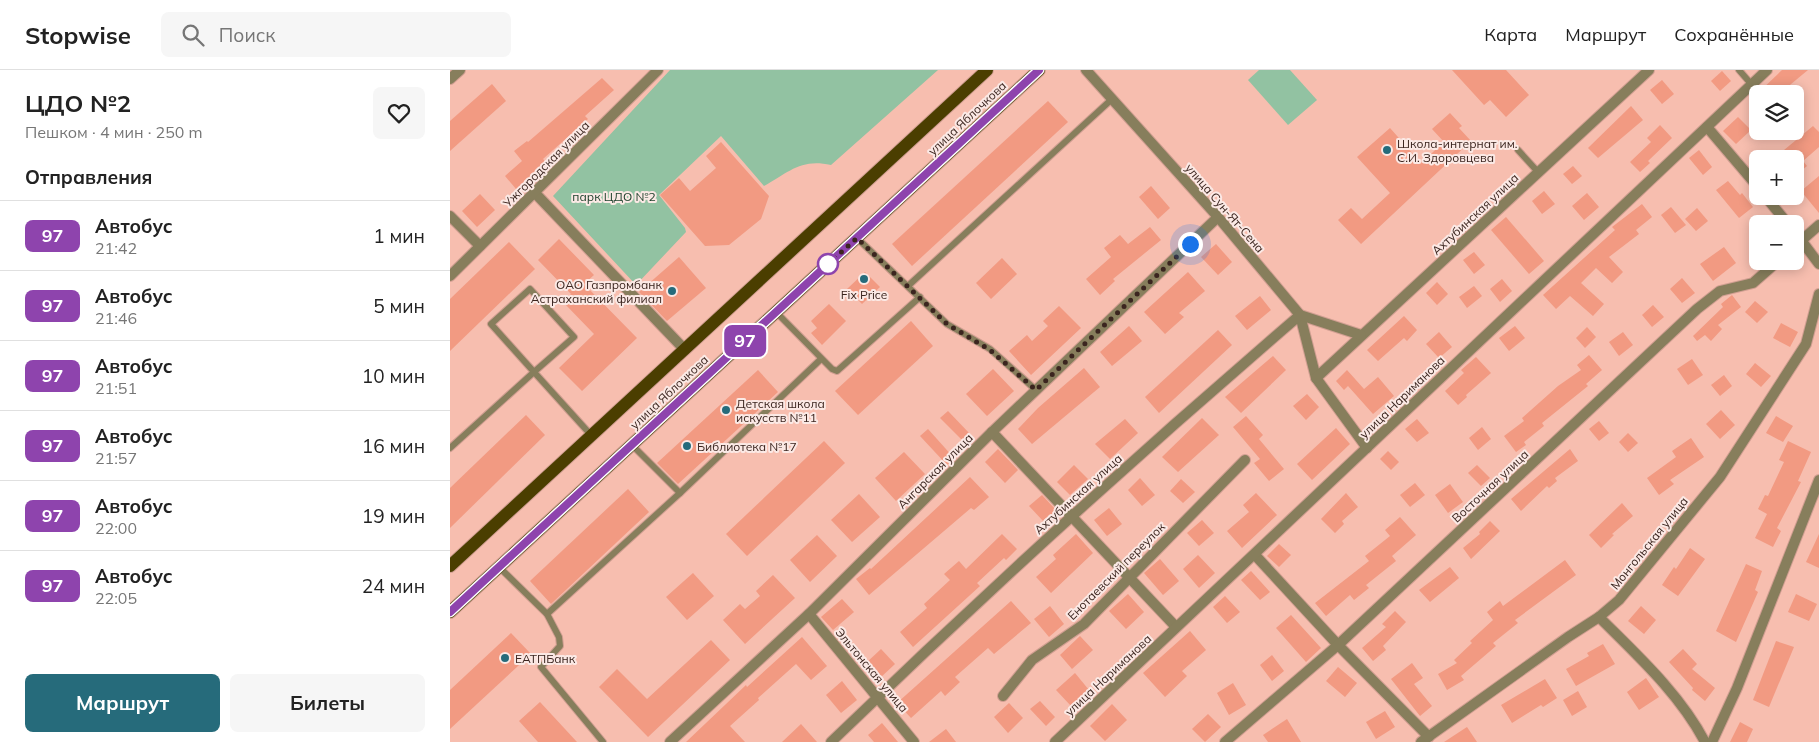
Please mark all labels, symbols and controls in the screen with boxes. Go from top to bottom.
search box [161,12,511,57]
text: Stopwise [25,20,131,50]
icon: search [179,21,207,49]
text: Поиск [219,23,276,47]
text: Карта [1484,23,1537,46]
text: Маршрут [1565,23,1646,46]
text: Сохранённые [1674,23,1794,46]
street label: улица Яблочкова [925,78,1009,158]
map controls [1749,85,1804,270]
button: layers [1749,85,1804,140]
button: heart [373,87,425,139]
text: ЦДО №2 [25,88,131,118]
street label: Ужгородская улица [499,118,592,211]
text: Пешком · 4 мин · 250 m [25,122,203,142]
place label: Школа-интернат им. С.И. Здоровцева [1397,136,1518,165]
marker: Школа-интернат им. С.И. Здоровцева [1381,144,1393,156]
button: + [1749,150,1804,205]
street label: улица Сун-Ят-Сена [1182,160,1268,256]
text: Отправления [25,165,152,189]
street label: Ахтубинская улица [1429,170,1521,258]
park label: парк ЦДО №2 [572,189,656,204]
text: Автобус [95,214,173,238]
button: − [1749,215,1804,270]
text: 97 [42,224,63,247]
text: 1 мин [373,224,425,248]
your location [1178,232,1203,257]
text: 21:42 [95,238,137,258]
unlabelled marker [817,253,839,275]
marker: Fix Price [858,273,870,285]
place label: ОАО Газпромбанк Астраханский филиал [531,277,663,306]
text: Автобус [95,284,173,308]
marker: ОАО Газпромбанк Астраханский филиал [666,285,678,297]
place label: Fix Price [841,287,887,302]
text: 97 [42,294,63,317]
text: 5 мин [373,294,425,318]
text: 21:46 [95,308,137,328]
line badge: 97 [722,325,768,357]
text: 97 [734,329,756,352]
street label: улица Яблочкова [627,352,711,432]
street label: улица Нариманова [1356,352,1448,442]
text: Автобус [95,354,173,378]
text: 97 [42,364,63,387]
text: 10 мин [362,364,425,388]
text: 21:51 [95,378,137,398]
place label: Детская школа искусств №11 [736,396,825,425]
marker: Детская школа искусств №11 [720,404,732,416]
text: Автобус [95,424,173,448]
street label: Ангарская улица [894,430,976,512]
text: 97 [42,434,63,457]
text: 16 мин [362,434,425,458]
place label: Библиотека №17 [697,439,797,454]
marker: Библиотека №17 [681,440,693,452]
street label: Восточная улица [1448,447,1532,525]
text: 21:57 [95,448,137,468]
street label: Ахтубинская улица [1031,451,1125,537]
text: Автобус [95,494,173,518]
street label: Монгольская улица [1607,494,1691,592]
text: 97 [42,504,63,527]
text: 19 мин [362,504,425,528]
text: 22:00 [95,518,137,538]
street label: Енотаевский переулок [1064,519,1168,623]
text: Автобус [95,564,173,588]
text: 97 [42,574,63,597]
text: 24 мин [362,574,425,598]
text: 22:05 [95,588,137,608]
street label: Эльтонская улица [832,625,912,715]
street label: улица Нариманова [1062,631,1154,719]
place label: ЕАТПБанк [515,651,576,666]
marker: ЕАТПБанк [499,652,511,664]
button: Маршрут [25,674,220,732]
button: Билеты [230,674,425,732]

